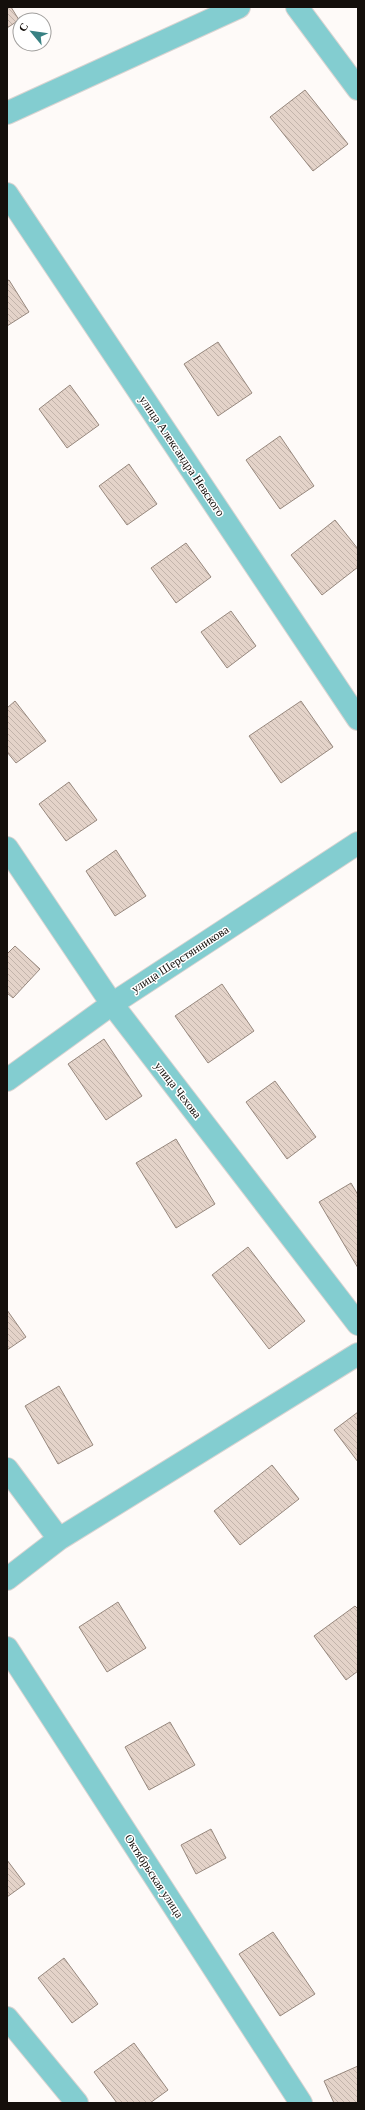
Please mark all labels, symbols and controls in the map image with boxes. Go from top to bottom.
north arrow [12,12,52,52]
text: С [16,21,30,34]
street label: улица Александра Невского [136,393,228,519]
street label: улица Шерстянникова [129,922,232,996]
street label: улица Чехова [152,1059,205,1122]
street label: Октябрьская улица [122,1832,187,1921]

